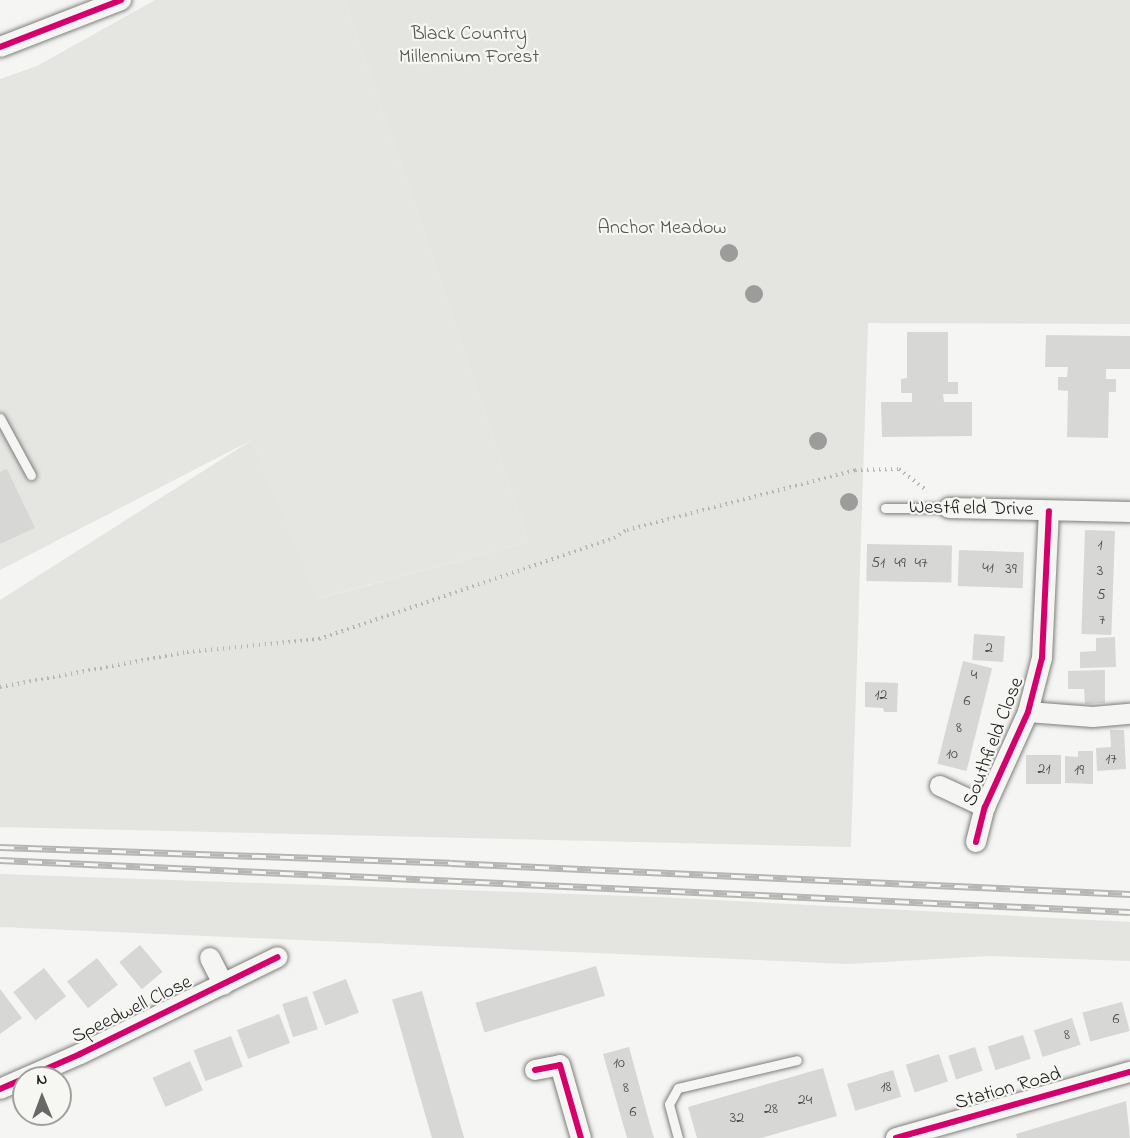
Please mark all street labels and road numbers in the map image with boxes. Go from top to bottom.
street label: Westfield Drive [909,496,1033,522]
street label: Southfield Close [958,674,1030,810]
street label: Speedwell Close [68,971,196,1049]
street label: Station Road [952,1062,1064,1116]

